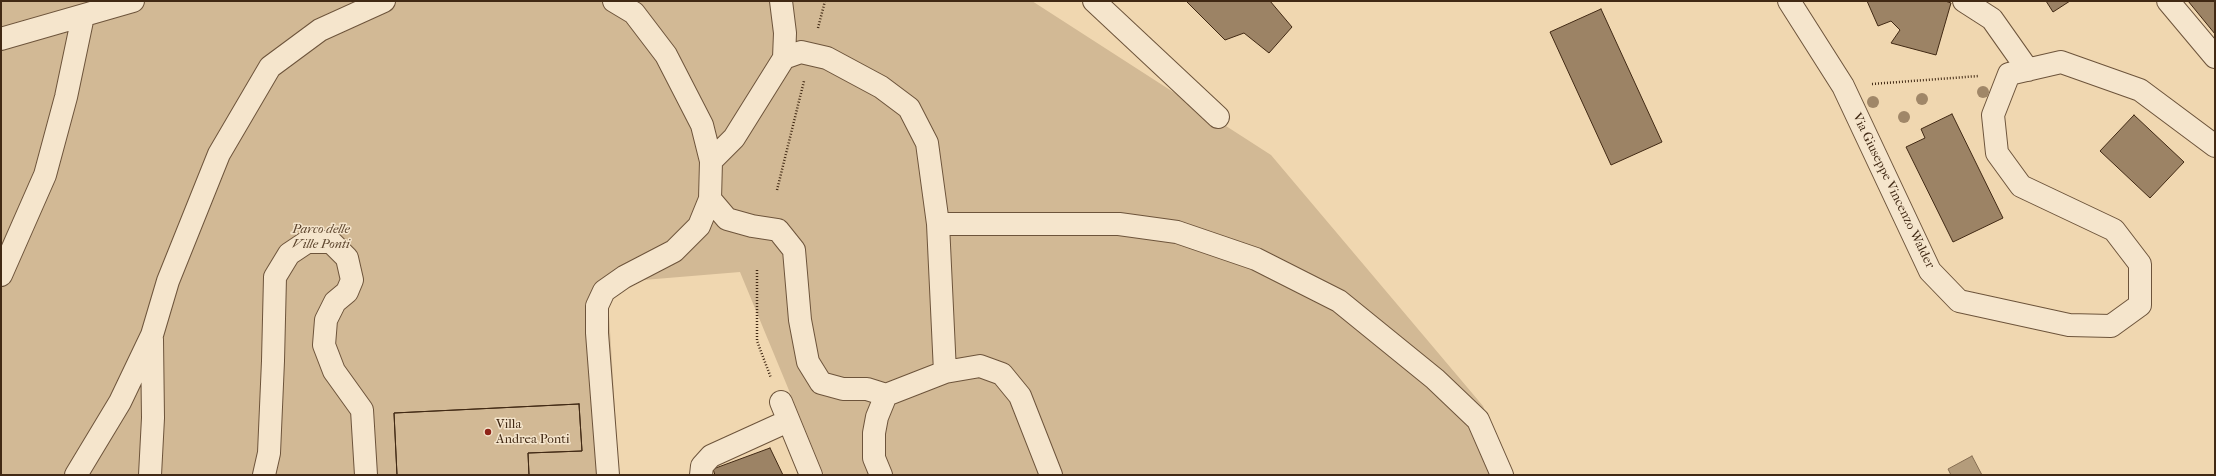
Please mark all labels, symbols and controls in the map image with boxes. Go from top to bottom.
street label: Via Giuseppe Vincenzo Walder [1849,111,1937,271]
park label: Parco delle Ville Ponti [292,222,350,253]
place label: Villa Andrea Ponti [496,417,570,448]
marker: Villa Andrea Ponti [483,427,493,437]

